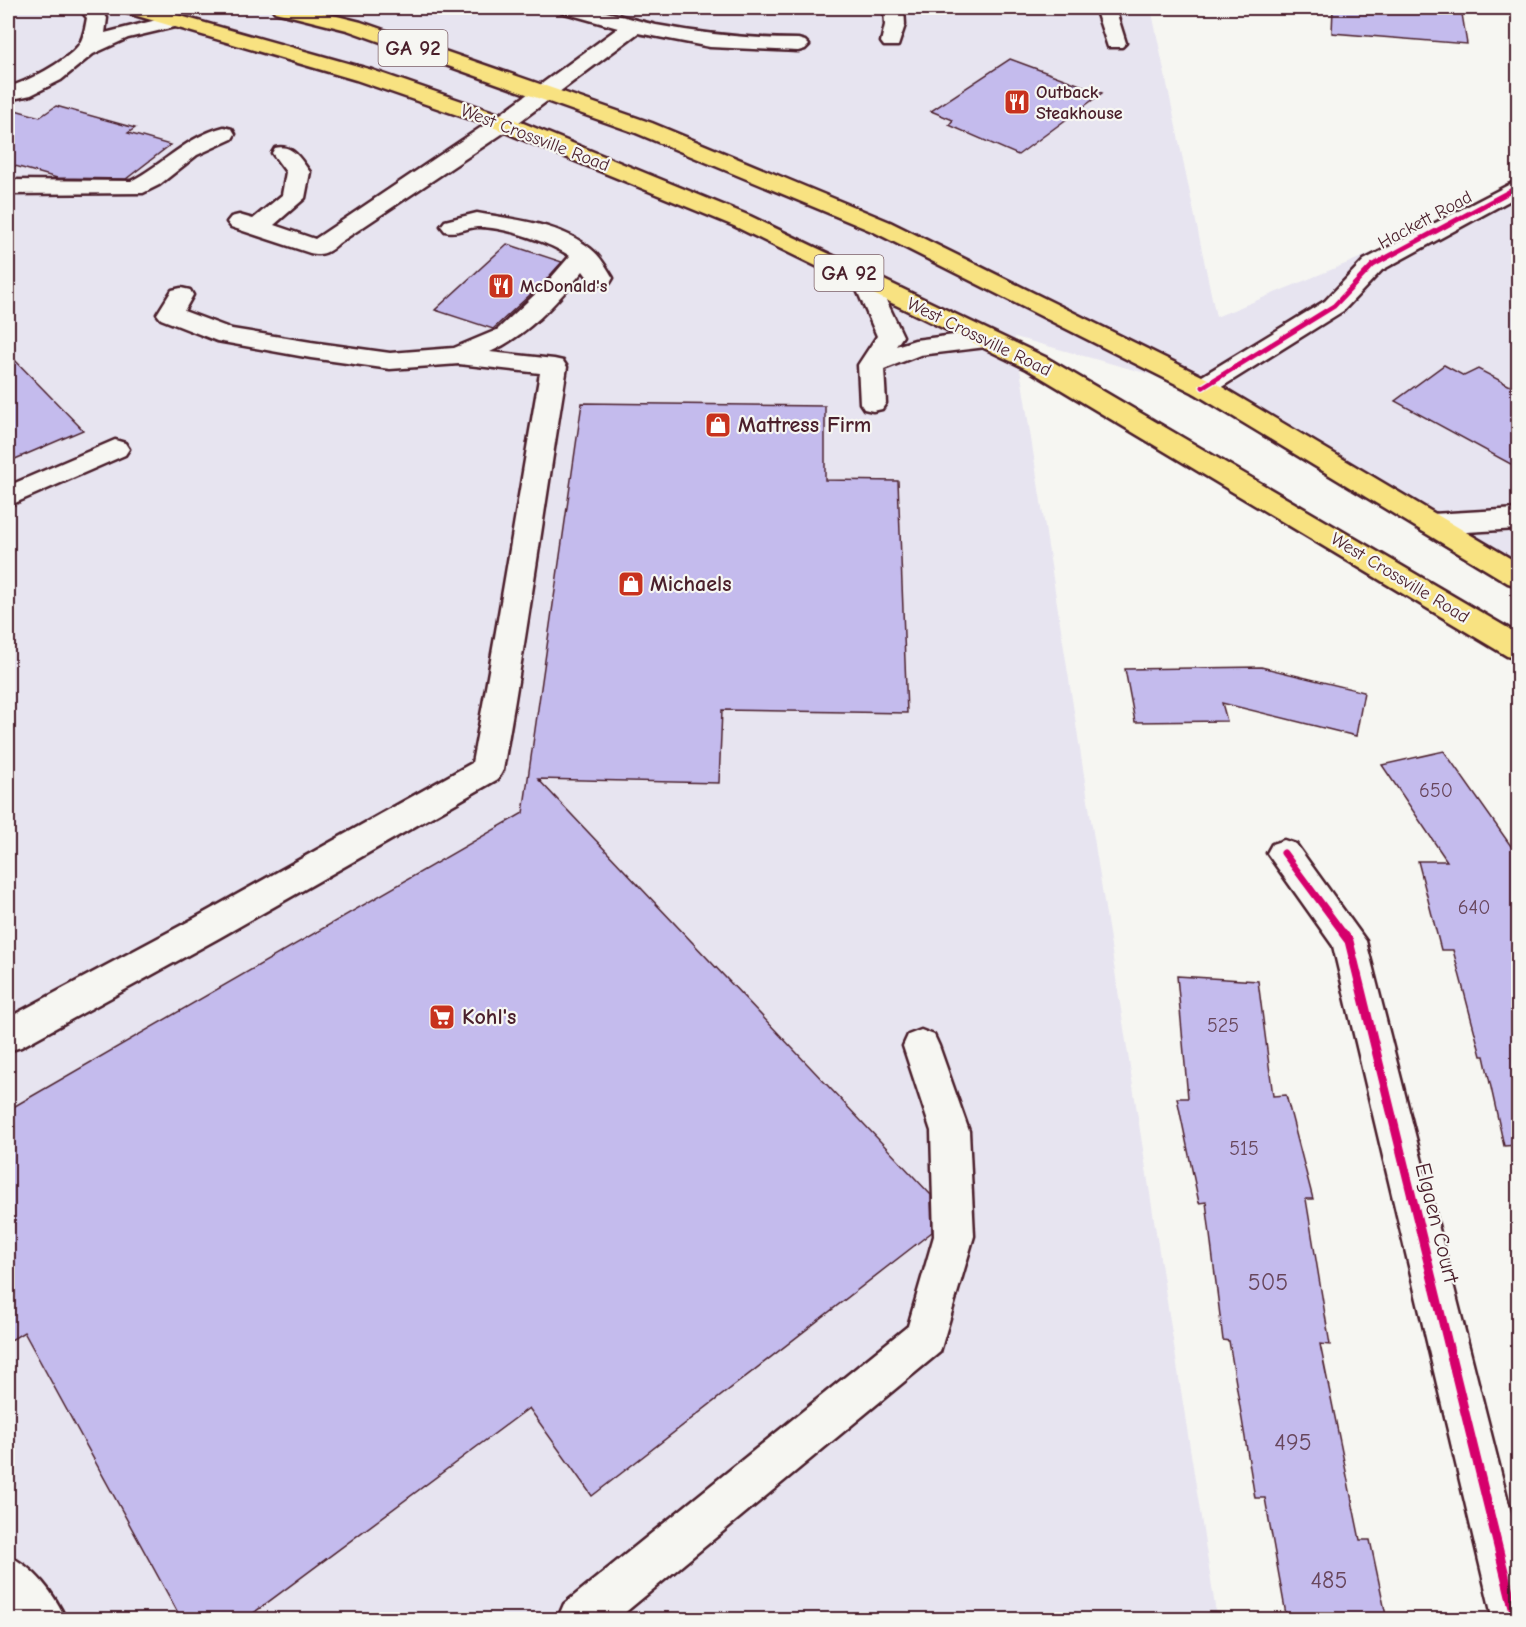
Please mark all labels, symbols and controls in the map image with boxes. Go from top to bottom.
road number: GA 92 [378,30,448,66]
place label: Outback Steakhouse [1036,82,1123,124]
restaurant icon: Outback Steakhouse [1002,87,1032,117]
street label: West Crossville Road [458,100,612,176]
street label: Hackett Road [1374,186,1476,254]
road number: GA 92 [814,255,884,291]
restaurant icon: McDonald's [486,271,516,301]
place label: McDonald's [520,276,608,297]
street label: West Crossville Road [904,293,1054,381]
shop icon: Mattress Firm [703,410,733,440]
place label: Mattress Firm [738,412,871,438]
street label: West Crossville Road [1327,528,1473,628]
shop icon: Michaels [616,569,646,599]
place label: Michaels [650,571,732,597]
house number: 650 [1419,779,1453,802]
house number: 640 [1458,896,1490,919]
supermarket icon: Kohl's [427,1002,457,1032]
place label: Kohl's [462,1004,516,1030]
house number: 525 [1207,1014,1239,1037]
house number: 515 [1229,1137,1259,1160]
street label: Elgaen Court [1410,1160,1465,1287]
house number: 505 [1248,1268,1288,1296]
house number: 495 [1274,1428,1312,1456]
house number: 485 [1311,1566,1347,1594]

